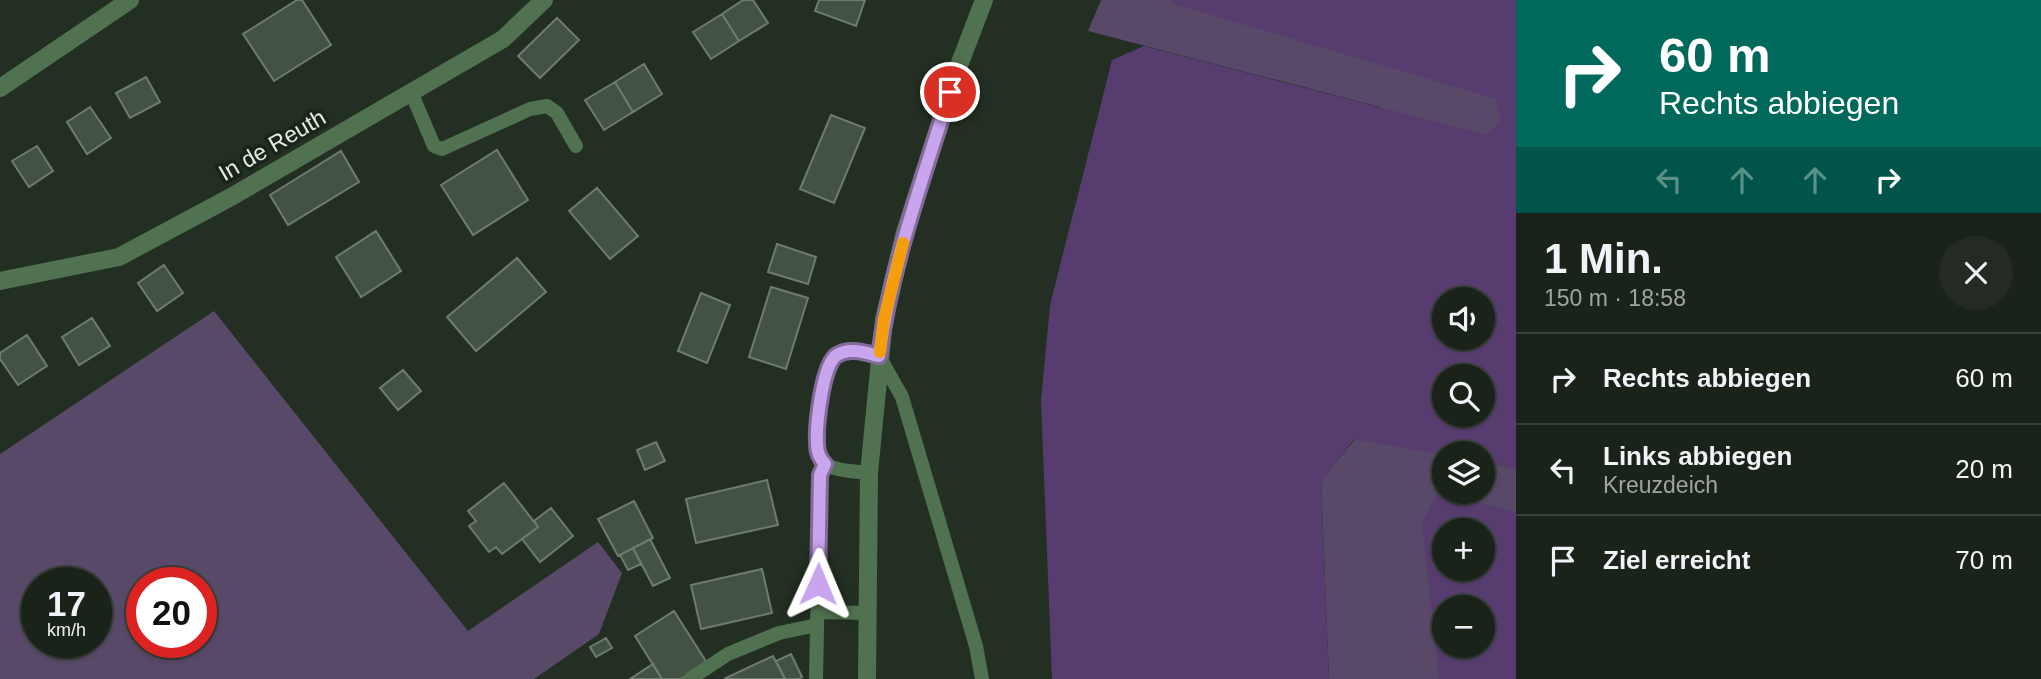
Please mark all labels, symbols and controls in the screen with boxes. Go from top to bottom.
icon: right [1544,28,1635,119]
text: 60 m [1659,28,1771,82]
pin [920,62,980,122]
icon: arrive [931,73,969,111]
text: Rechts abbiegen [1659,85,1899,121]
street label: In de Reuth [214,104,330,186]
icon: left [1650,161,1688,199]
icon: ahead [1723,161,1761,199]
icon: ahead [1796,161,1834,199]
icon: right [1869,161,1907,199]
text: 1 Min. [1544,235,1663,282]
button: close [1939,236,2013,310]
text: 150 m · 18:58 [1544,285,1686,311]
map controls [1432,287,1495,658]
button: sound [1432,287,1495,350]
icon: right [1544,360,1582,398]
text: Rechts abbiegen [1603,363,1811,393]
text: 60 m [1955,363,2013,393]
button: search [1432,364,1495,427]
button: layers [1432,441,1495,504]
text: Links abbiegen [1603,441,1792,471]
icon: left [1544,451,1582,489]
text: 20 m [1955,454,2013,484]
text: Kreuzdeich [1603,472,1718,498]
button: + [1432,518,1495,581]
icon: arrive [1544,542,1582,580]
text: Ziel erreicht [1603,545,1750,575]
text: 70 m [1955,545,2013,575]
position arrow [781,547,855,621]
speed limit sign: 20 [126,567,217,658]
text: 17 [47,584,86,623]
button: − [1432,595,1495,658]
text: km/h [47,620,86,640]

